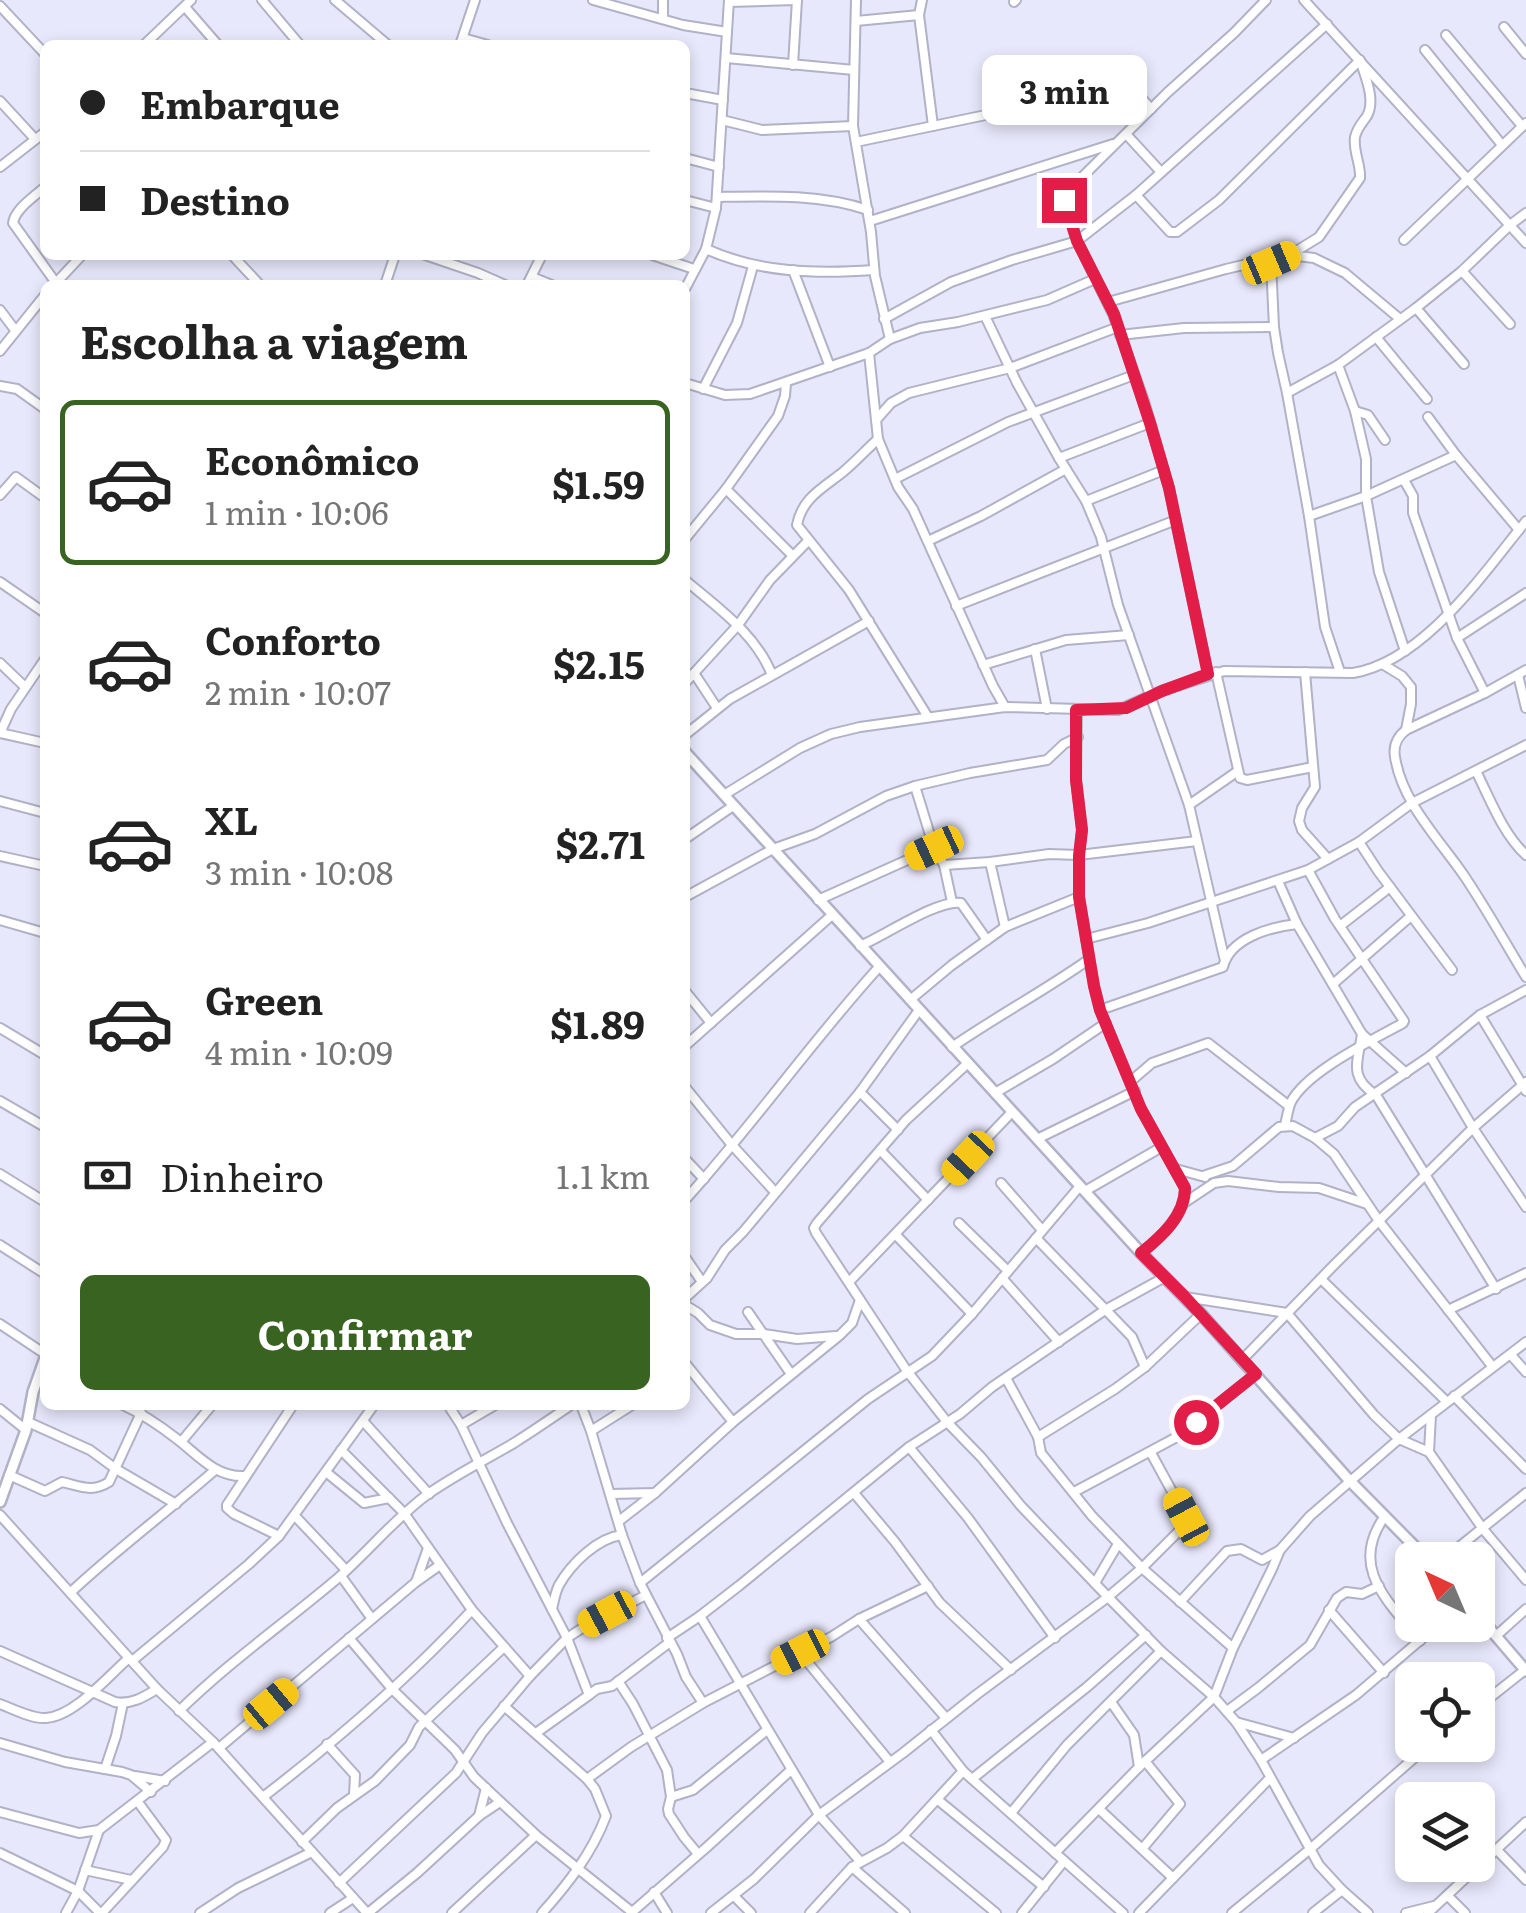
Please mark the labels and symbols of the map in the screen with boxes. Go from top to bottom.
callout: 3 min [982,55,1146,125]
route end [1042,178,1087,223]
car [1238,237,1304,289]
car [900,822,968,874]
car [937,1126,999,1190]
route start [1174,1400,1219,1445]
car [1159,1483,1213,1551]
north arrow [1395,1542,1495,1642]
car [573,1587,641,1641]
car [766,1625,834,1679]
car [238,1673,304,1735]

